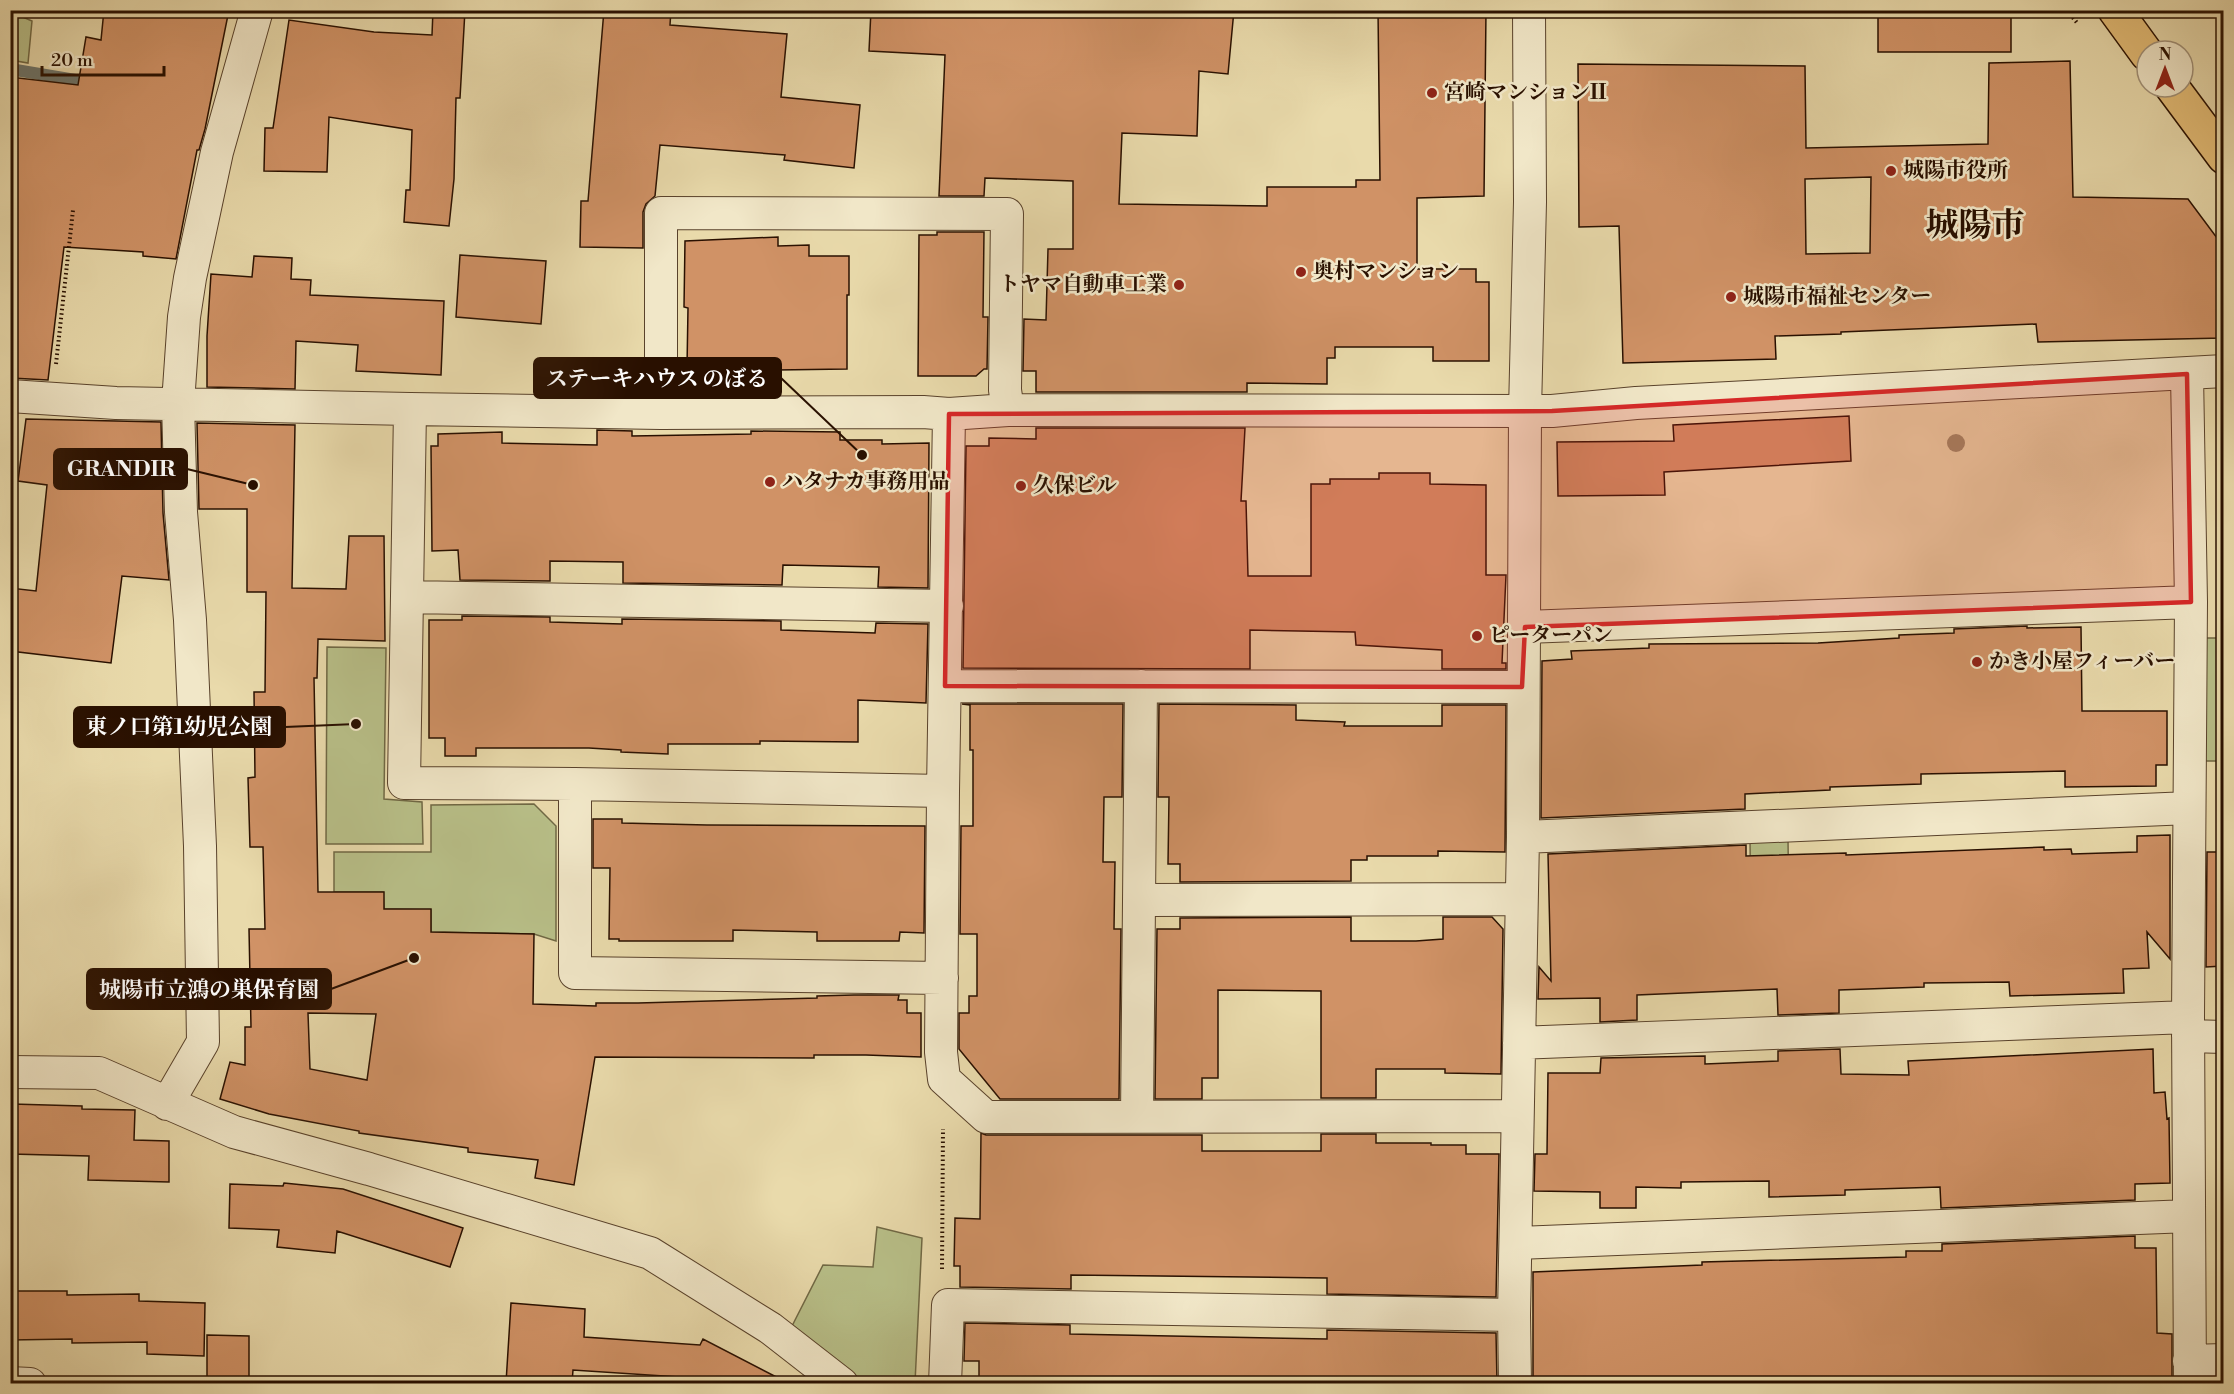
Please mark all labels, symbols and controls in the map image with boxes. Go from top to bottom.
scale bar [42,39,164,77]
north arrow [2135,39,2195,99]
text: N [2159,45,2172,65]
text: 20 m [51,49,93,72]
place label: 宮崎マンションII [1444,80,1606,106]
marker: 宮崎マンションII [1425,86,1439,100]
place label: 城陽市役所 [1903,158,2008,184]
marker: 城陽市役所 [1884,164,1898,178]
district label: 城陽市 [1926,206,2025,247]
place label: 奥村マンション [1313,259,1459,285]
marker: 奥村マンション [1294,265,1308,279]
place label: トヤマ自動車工業 [999,272,1167,298]
marker: トヤマ自動車工業 [1172,278,1186,292]
place label: 城陽市福祉センター [1743,284,1931,310]
marker: 城陽市福祉センター [1724,290,1738,304]
callout: ステーキハウス のぼる [534,358,781,398]
text: ステーキハウス のぼる [546,366,768,393]
callout: GRANDIR [54,449,187,489]
text: GRANDIR [67,456,176,483]
place label: ハタナカ事務用品 [782,469,950,495]
place label: 久保ビル [1033,473,1117,499]
marker: ハタナカ事務用品 [763,475,777,489]
marker: 久保ビル [1014,479,1028,493]
place label: ピーターパン [1489,623,1613,649]
marker: ピーターパン [1470,629,1484,643]
place label: かき小屋フィーバー [1989,649,2175,675]
marker: かき小屋フィーバー [1970,655,1984,669]
callout: 東ノ口第1幼児公園 [74,707,285,747]
text: 東ノ口第1幼児公園 [86,714,272,741]
callout: 城陽市立鴻の巣保育園 [87,969,331,1009]
text: 城陽市立鴻の巣保育園 [99,977,319,1004]

